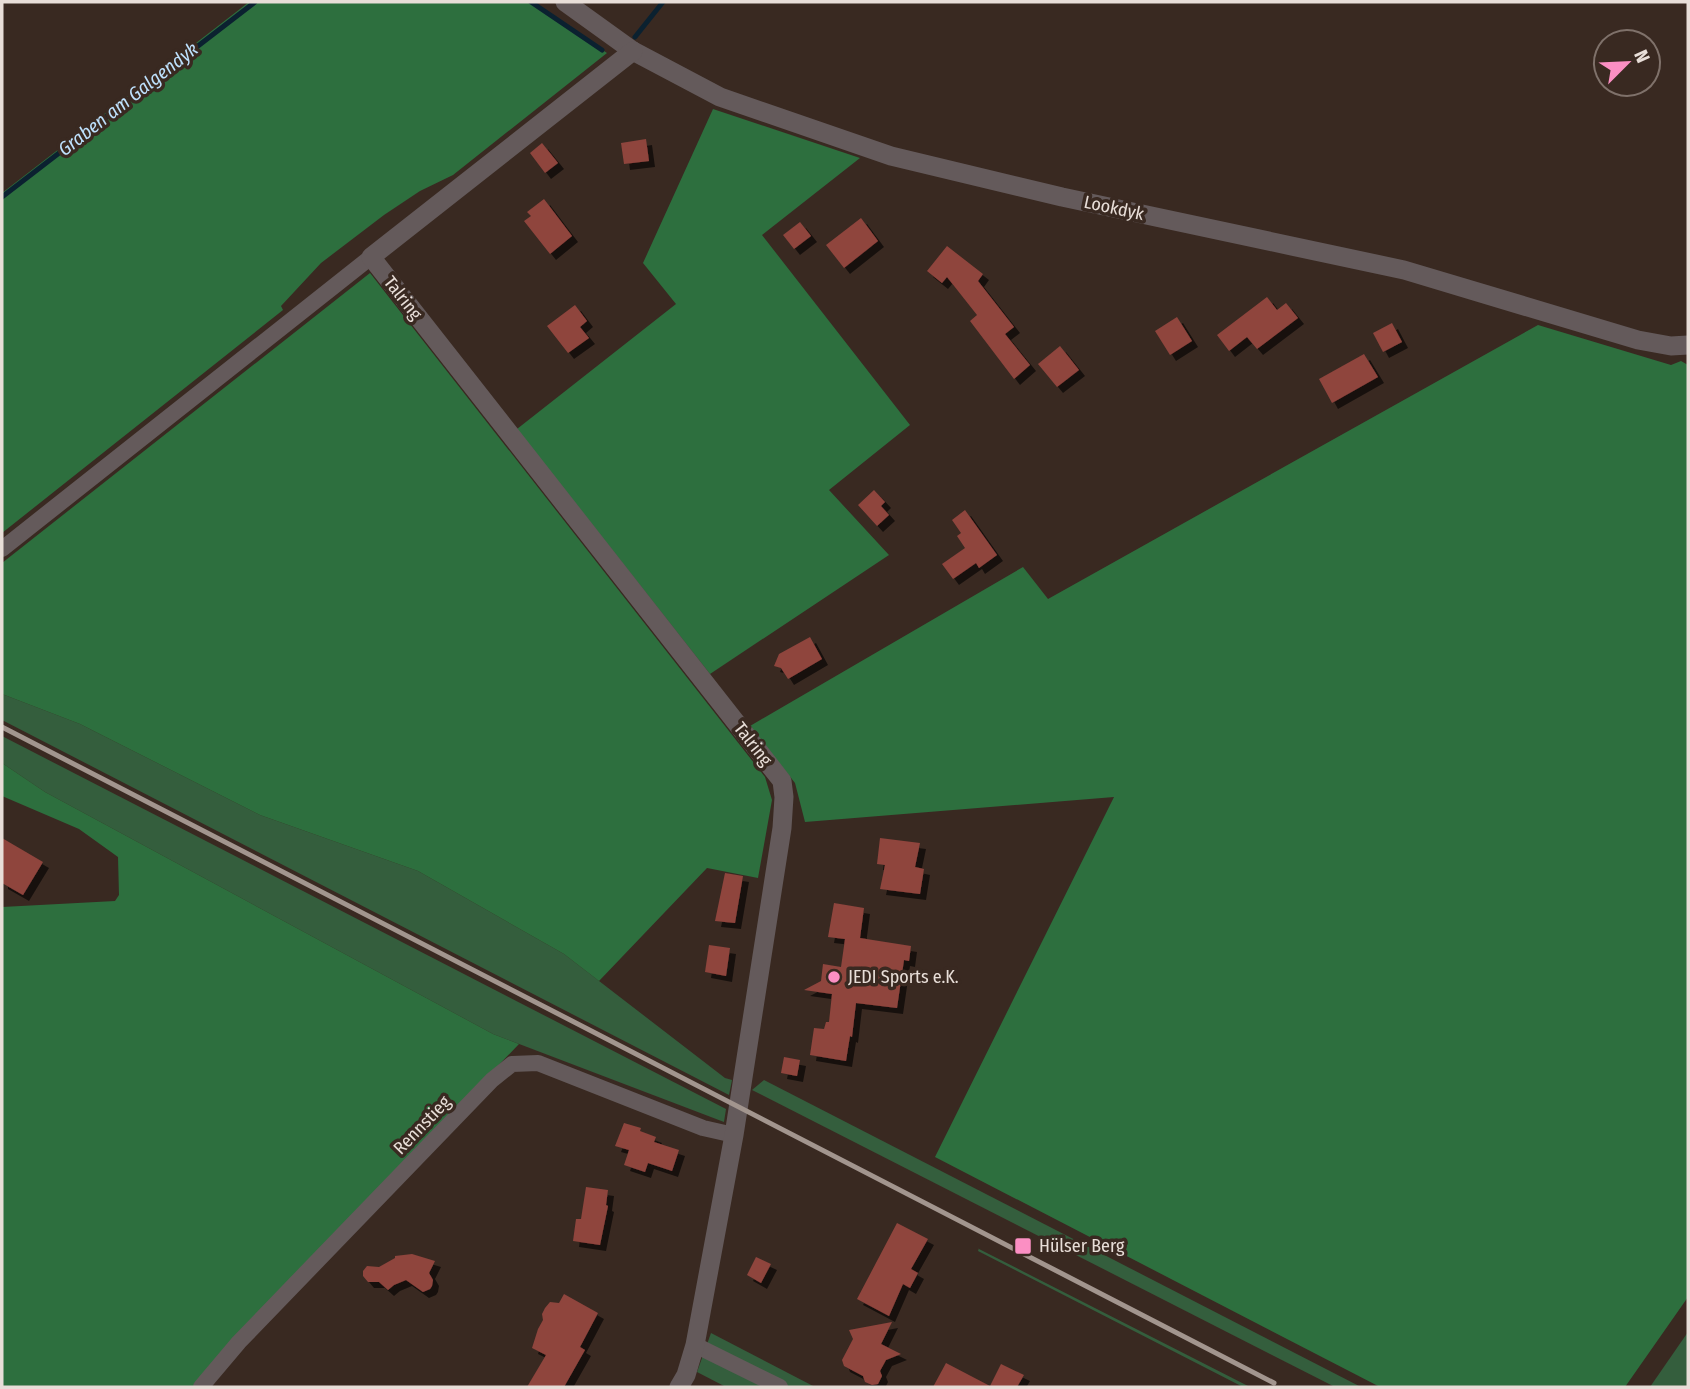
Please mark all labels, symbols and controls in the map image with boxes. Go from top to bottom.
north arrow [1592,28,1662,98]
water label: Graben am Galgendyk [53,37,203,161]
text: N [1629,46,1655,66]
street label: Lookdyk [1082,191,1147,225]
street label: Talring [379,272,427,325]
street label: Talring [729,718,777,771]
place label: JEDI Sports e.K. [848,966,959,988]
marker: JEDI Sports e.K. [826,969,842,985]
street label: Rennstieg [389,1091,456,1159]
place label: Hülser Berg [1039,1235,1125,1257]
marker: Hülser Berg [1013,1236,1033,1256]

